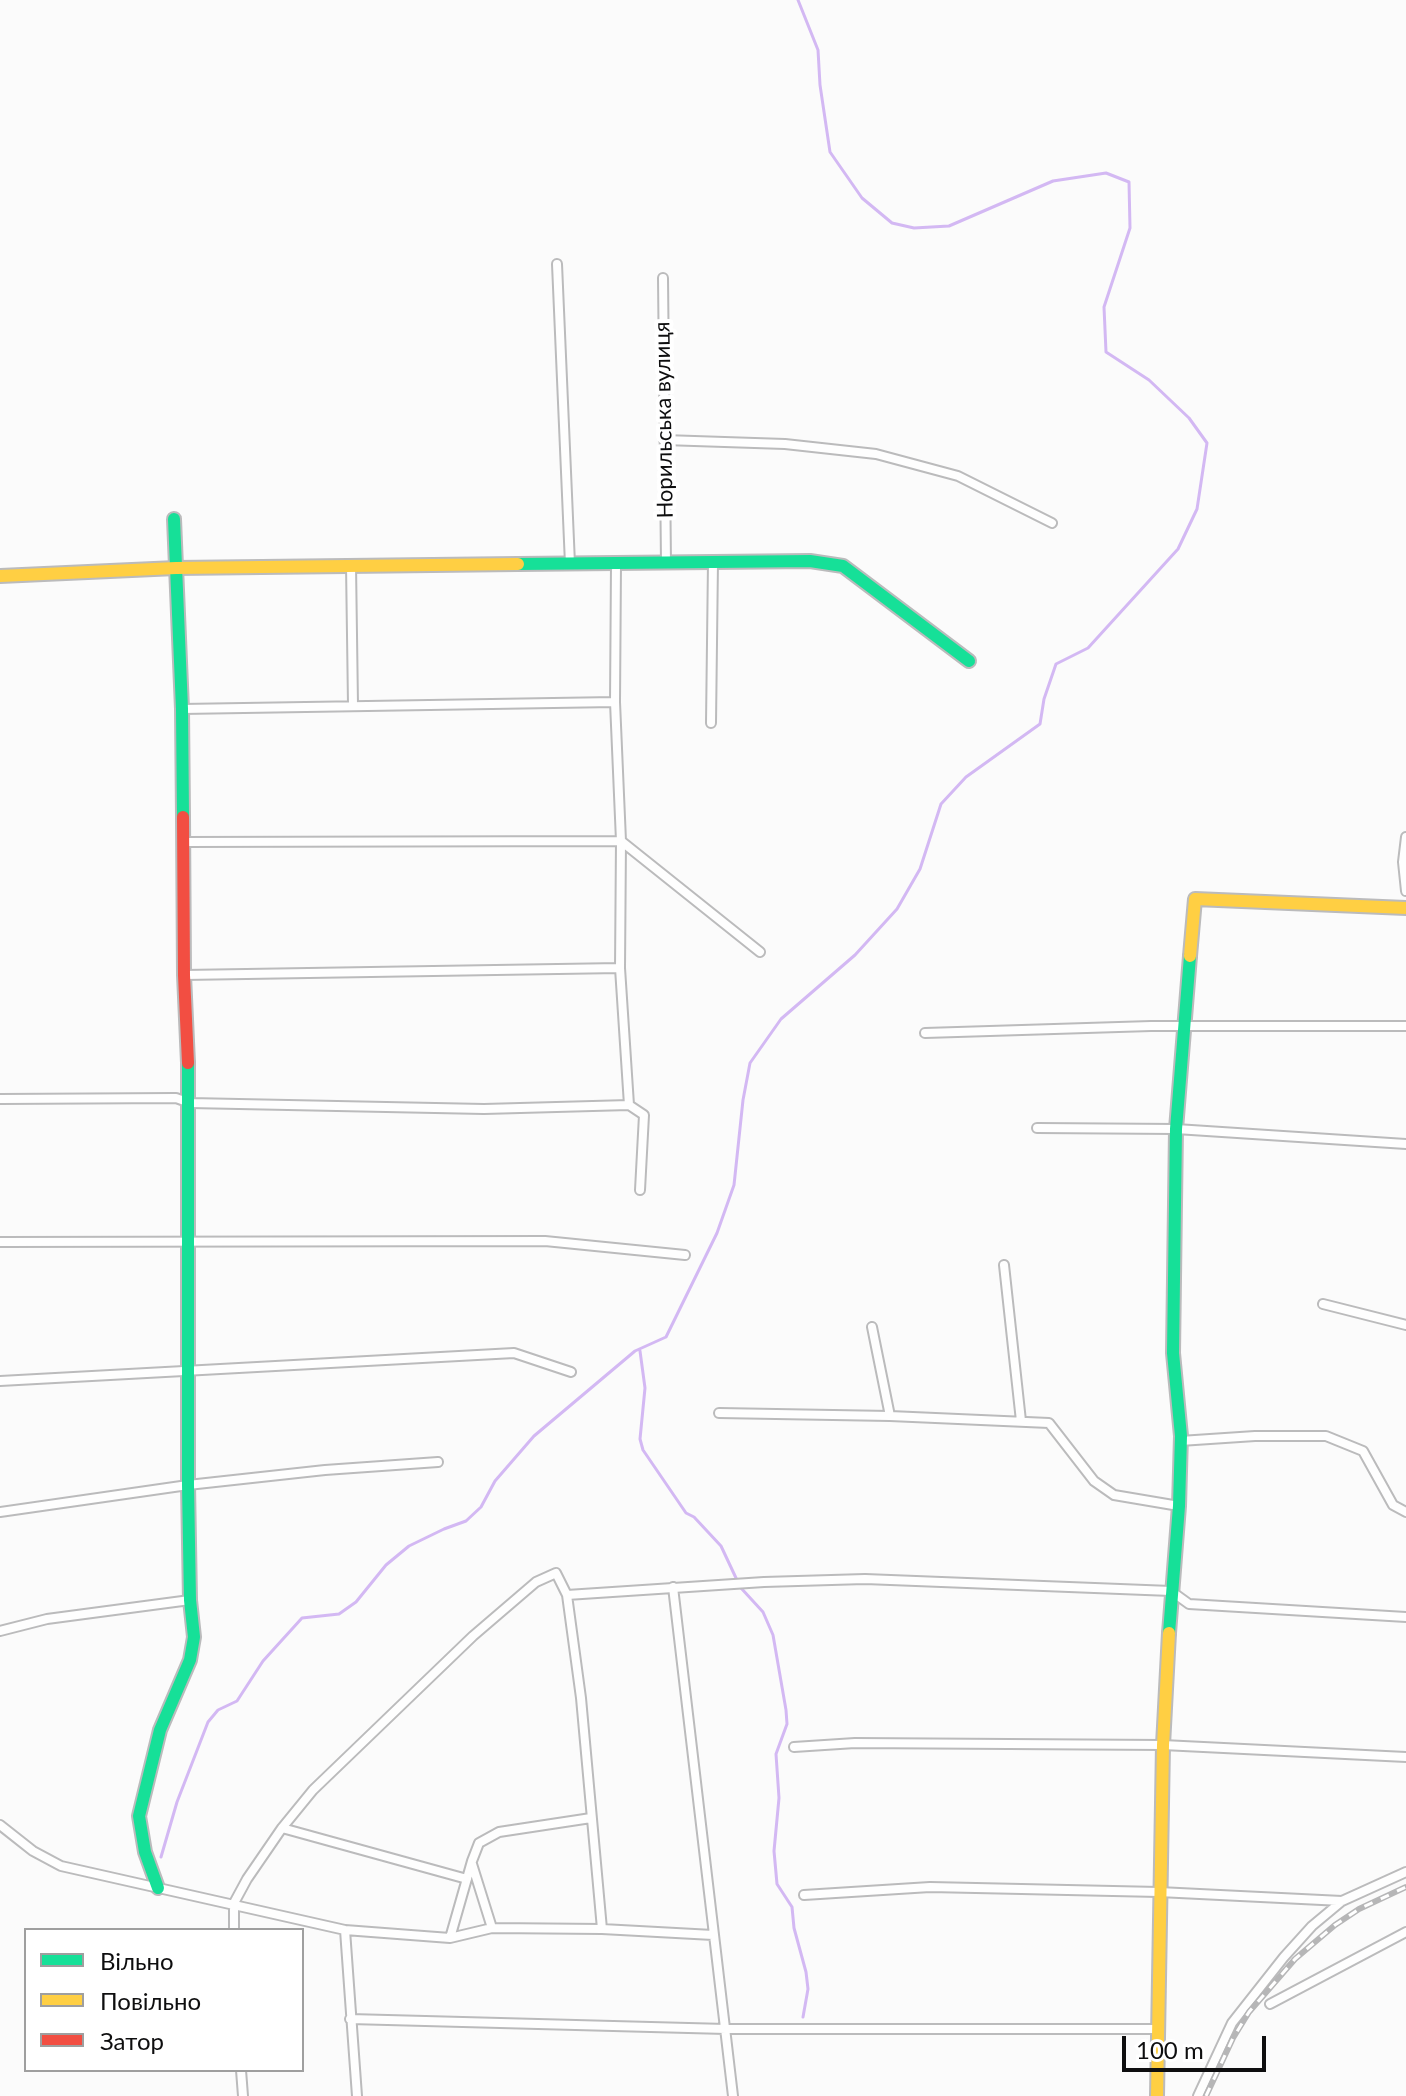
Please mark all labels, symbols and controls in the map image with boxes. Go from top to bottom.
street label: Норильська вулиця [649,321,679,519]
legend [24,1928,304,2072]
text: Вільно [100,1946,174,1975]
text: Повільно [100,1986,201,2015]
scale bar [1126,2020,1270,2070]
text: Затор [100,2026,164,2055]
text: 100 m [1136,2035,1204,2064]

